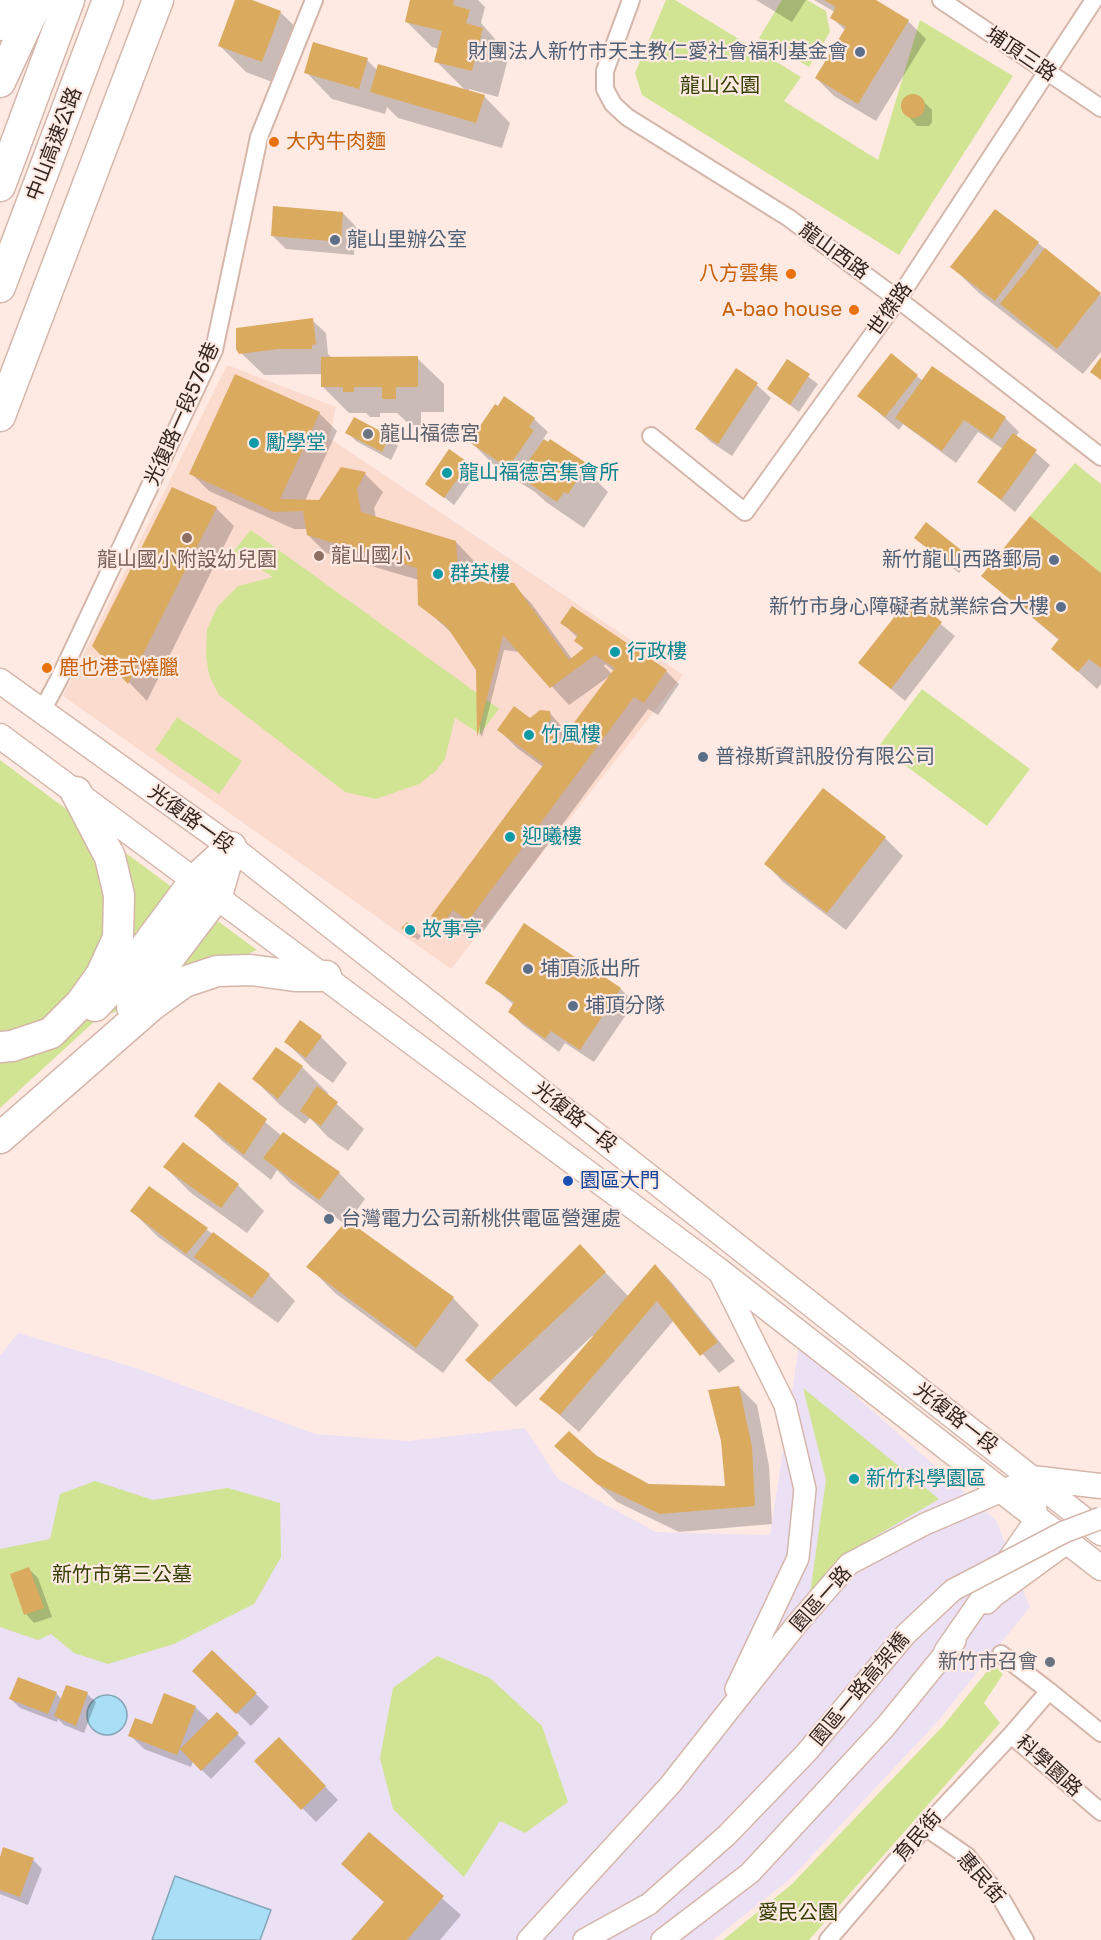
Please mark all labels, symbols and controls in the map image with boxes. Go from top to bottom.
street label: 埔頂三路 [981,22,1061,86]
place label: 財團法人新竹市天主教仁愛社會福利基金會 [468,40,848,64]
marker: 財團法人新竹市天主教仁愛社會福利基金會 [853,45,867,59]
park label: 龍山公園 [680,74,760,98]
street label: 中山高速公路 [21,84,87,204]
place label: 大內牛肉麵 [286,130,386,154]
marker: 大內牛肉麵 [267,135,281,149]
street label: 龍山西路 [795,218,873,284]
place label: 龍山里辦公室 [347,228,467,252]
marker: 龍山里辦公室 [328,233,342,247]
place label: 八方雲集 [699,262,779,286]
marker: 八方雲集 [784,267,798,281]
street label: 世傑路 [863,278,917,340]
place label: A-bao house [722,298,842,322]
marker: A-bao house [847,303,861,317]
street label: 光復路一段576巷 [140,339,224,489]
place label: 龍山福德宮 [380,422,480,446]
marker: 龍山福德宮 [361,427,375,441]
place label: 勵學堂 [266,431,326,455]
marker: 勵學堂 [247,436,261,450]
place label: 龍山福德宮集會所 [459,461,619,485]
marker: 龍山福德宮集會所 [440,466,454,480]
marker: 龍山國小附設幼兒園 [180,531,194,545]
place label: 龍山國小 [331,544,411,568]
place label: 龍山國小附設幼兒園 [97,548,277,572]
place label: 新竹龍山西路郵局 [882,548,1042,572]
marker: 龍山國小 [312,549,326,563]
marker: 新竹龍山西路郵局 [1047,553,1061,567]
place label: 群英樓 [450,562,510,586]
marker: 群英樓 [431,567,445,581]
place label: 新竹市身心障礙者就業綜合大樓 [769,595,1049,619]
marker: 新竹市身心障礙者就業綜合大樓 [1054,600,1068,614]
place label: 行政樓 [627,640,687,664]
marker: 行政樓 [608,645,622,659]
place label: 鹿也港式燒臘 [59,656,179,680]
marker: 鹿也港式燒臘 [40,661,54,675]
place label: 竹風樓 [541,723,601,747]
marker: 竹風樓 [522,728,536,742]
place label: 普祿斯資訊股份有限公司 [715,745,935,769]
marker: 普祿斯資訊股份有限公司 [696,750,710,764]
street label: 光復路一段 [143,780,239,858]
place label: 迎曦樓 [522,825,582,849]
marker: 迎曦樓 [503,830,517,844]
place label: 故事亭 [422,918,482,942]
marker: 故事亭 [403,923,417,937]
place label: 埔頂派出所 [540,957,640,981]
marker: 埔頂派出所 [521,962,535,976]
place label: 埔頂分隊 [585,994,665,1018]
marker: 埔頂分隊 [566,999,580,1013]
street label: 光復路一段 [528,1077,622,1157]
place label: 園區大門 [580,1169,660,1193]
marker: 園區大門 [561,1174,575,1188]
place label: 台灣電力公司新桃供電區營運處 [341,1207,621,1231]
marker: 台灣電力公司新桃供電區營運處 [322,1212,336,1226]
street label: 光復路一段 [909,1378,1003,1458]
place label: 新竹科學園區 [866,1467,986,1491]
marker: 新竹科學園區 [847,1472,861,1486]
street label: 園區一路 [785,1561,857,1637]
park label: 新竹市第三公墓 [52,1563,192,1587]
street label: 園區一路高架橋 [806,1628,914,1750]
place label: 新竹市召會 [938,1650,1038,1674]
marker: 新竹市召會 [1043,1655,1057,1669]
street label: 科學園路 [1011,1730,1087,1802]
street label: 育民街 [889,1805,947,1867]
street label: 惠民街 [952,1847,1010,1909]
park label: 愛民公園 [758,1901,838,1925]

